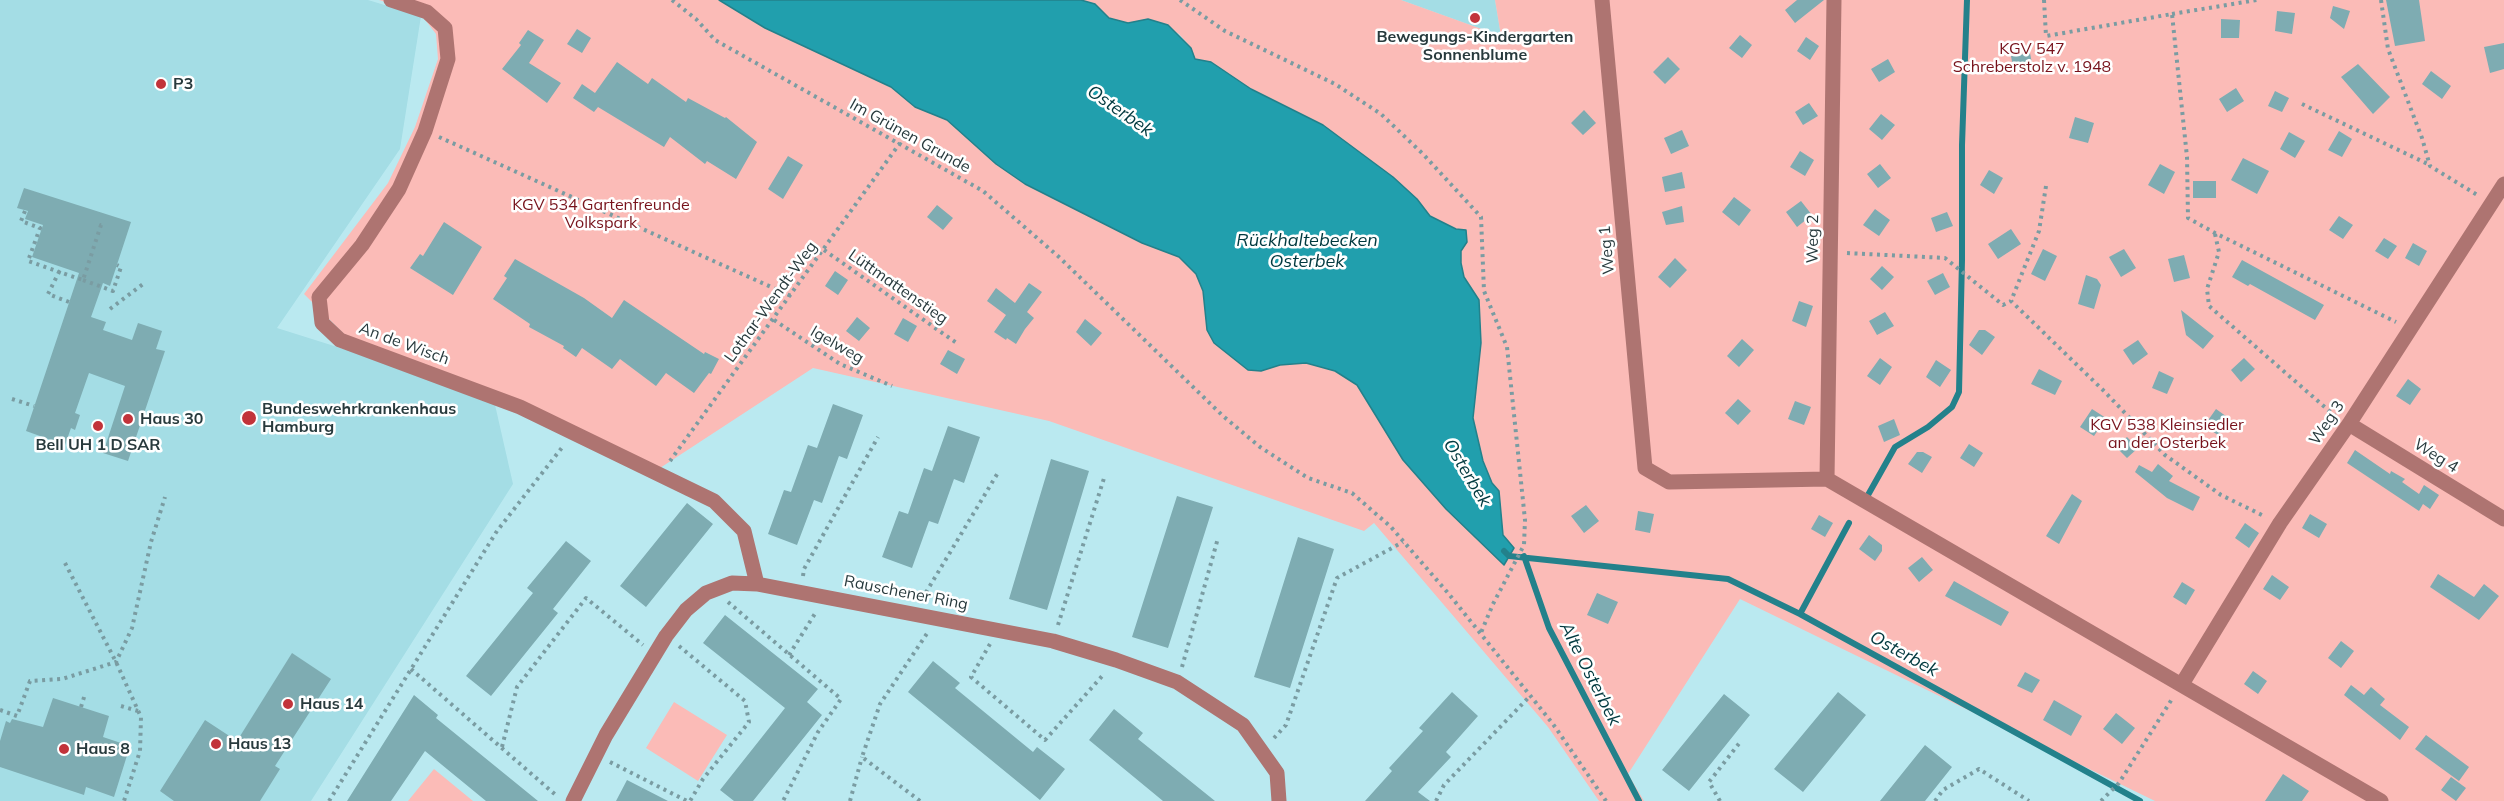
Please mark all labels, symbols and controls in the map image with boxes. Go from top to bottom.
marker: Bewegungs-Kindergarten Sonnenblume [1468,11,1482,25]
place label: Bewegungs-Kindergarten Sonnenblume [1377,27,1573,65]
park label: KGV 547 Schreberstolz v. 1948 [1953,39,2111,77]
place label: P3 [173,74,193,94]
marker: P3 [154,77,168,91]
water label: Osterbek [1083,81,1157,141]
street label: Im Grünen Grunde [846,95,974,177]
park label: KGV 534 Gartenfreunde Volkspark [512,195,690,233]
street label: Weg 2 [1803,214,1823,264]
street label: Weg 1 [1595,225,1619,275]
water label: Rückhaltebecken Osterbek [1236,230,1378,272]
street label: Lothar-Wendt-Weg [721,238,821,366]
street label: Lüttmattenstieg [845,246,951,328]
street label: An de Wisch [356,319,452,369]
street label: Igelweg [807,322,867,368]
street label: Weg 3 [2305,397,2349,449]
place label: Bundeswehrkrankenhaus Hamburg [262,399,456,437]
place label: Haus 30 [140,409,203,429]
marker: Bundeswehrkrankenhaus Hamburg [240,409,258,427]
marker: Haus 30 [121,412,135,426]
park label: KGV 538 Kleinsiedler an der Osterbek [2090,415,2244,453]
marker: Bell UH 1 D SAR [91,419,105,433]
place label: Bell UH 1 D SAR [35,435,161,455]
water label: Osterbek [1438,435,1496,511]
street label: Weg 4 [2410,435,2462,477]
street label: Rauschener Ring [842,572,970,614]
water label: Alte Osterbek [1555,619,1625,729]
water label: Osterbek [1866,626,1942,682]
place label: Haus 14 [300,694,363,714]
marker: Haus 14 [281,697,295,711]
place label: Haus 13 [228,734,291,754]
marker: Haus 13 [209,737,223,751]
place label: Haus 8 [76,739,130,759]
marker: Haus 8 [57,742,71,756]

